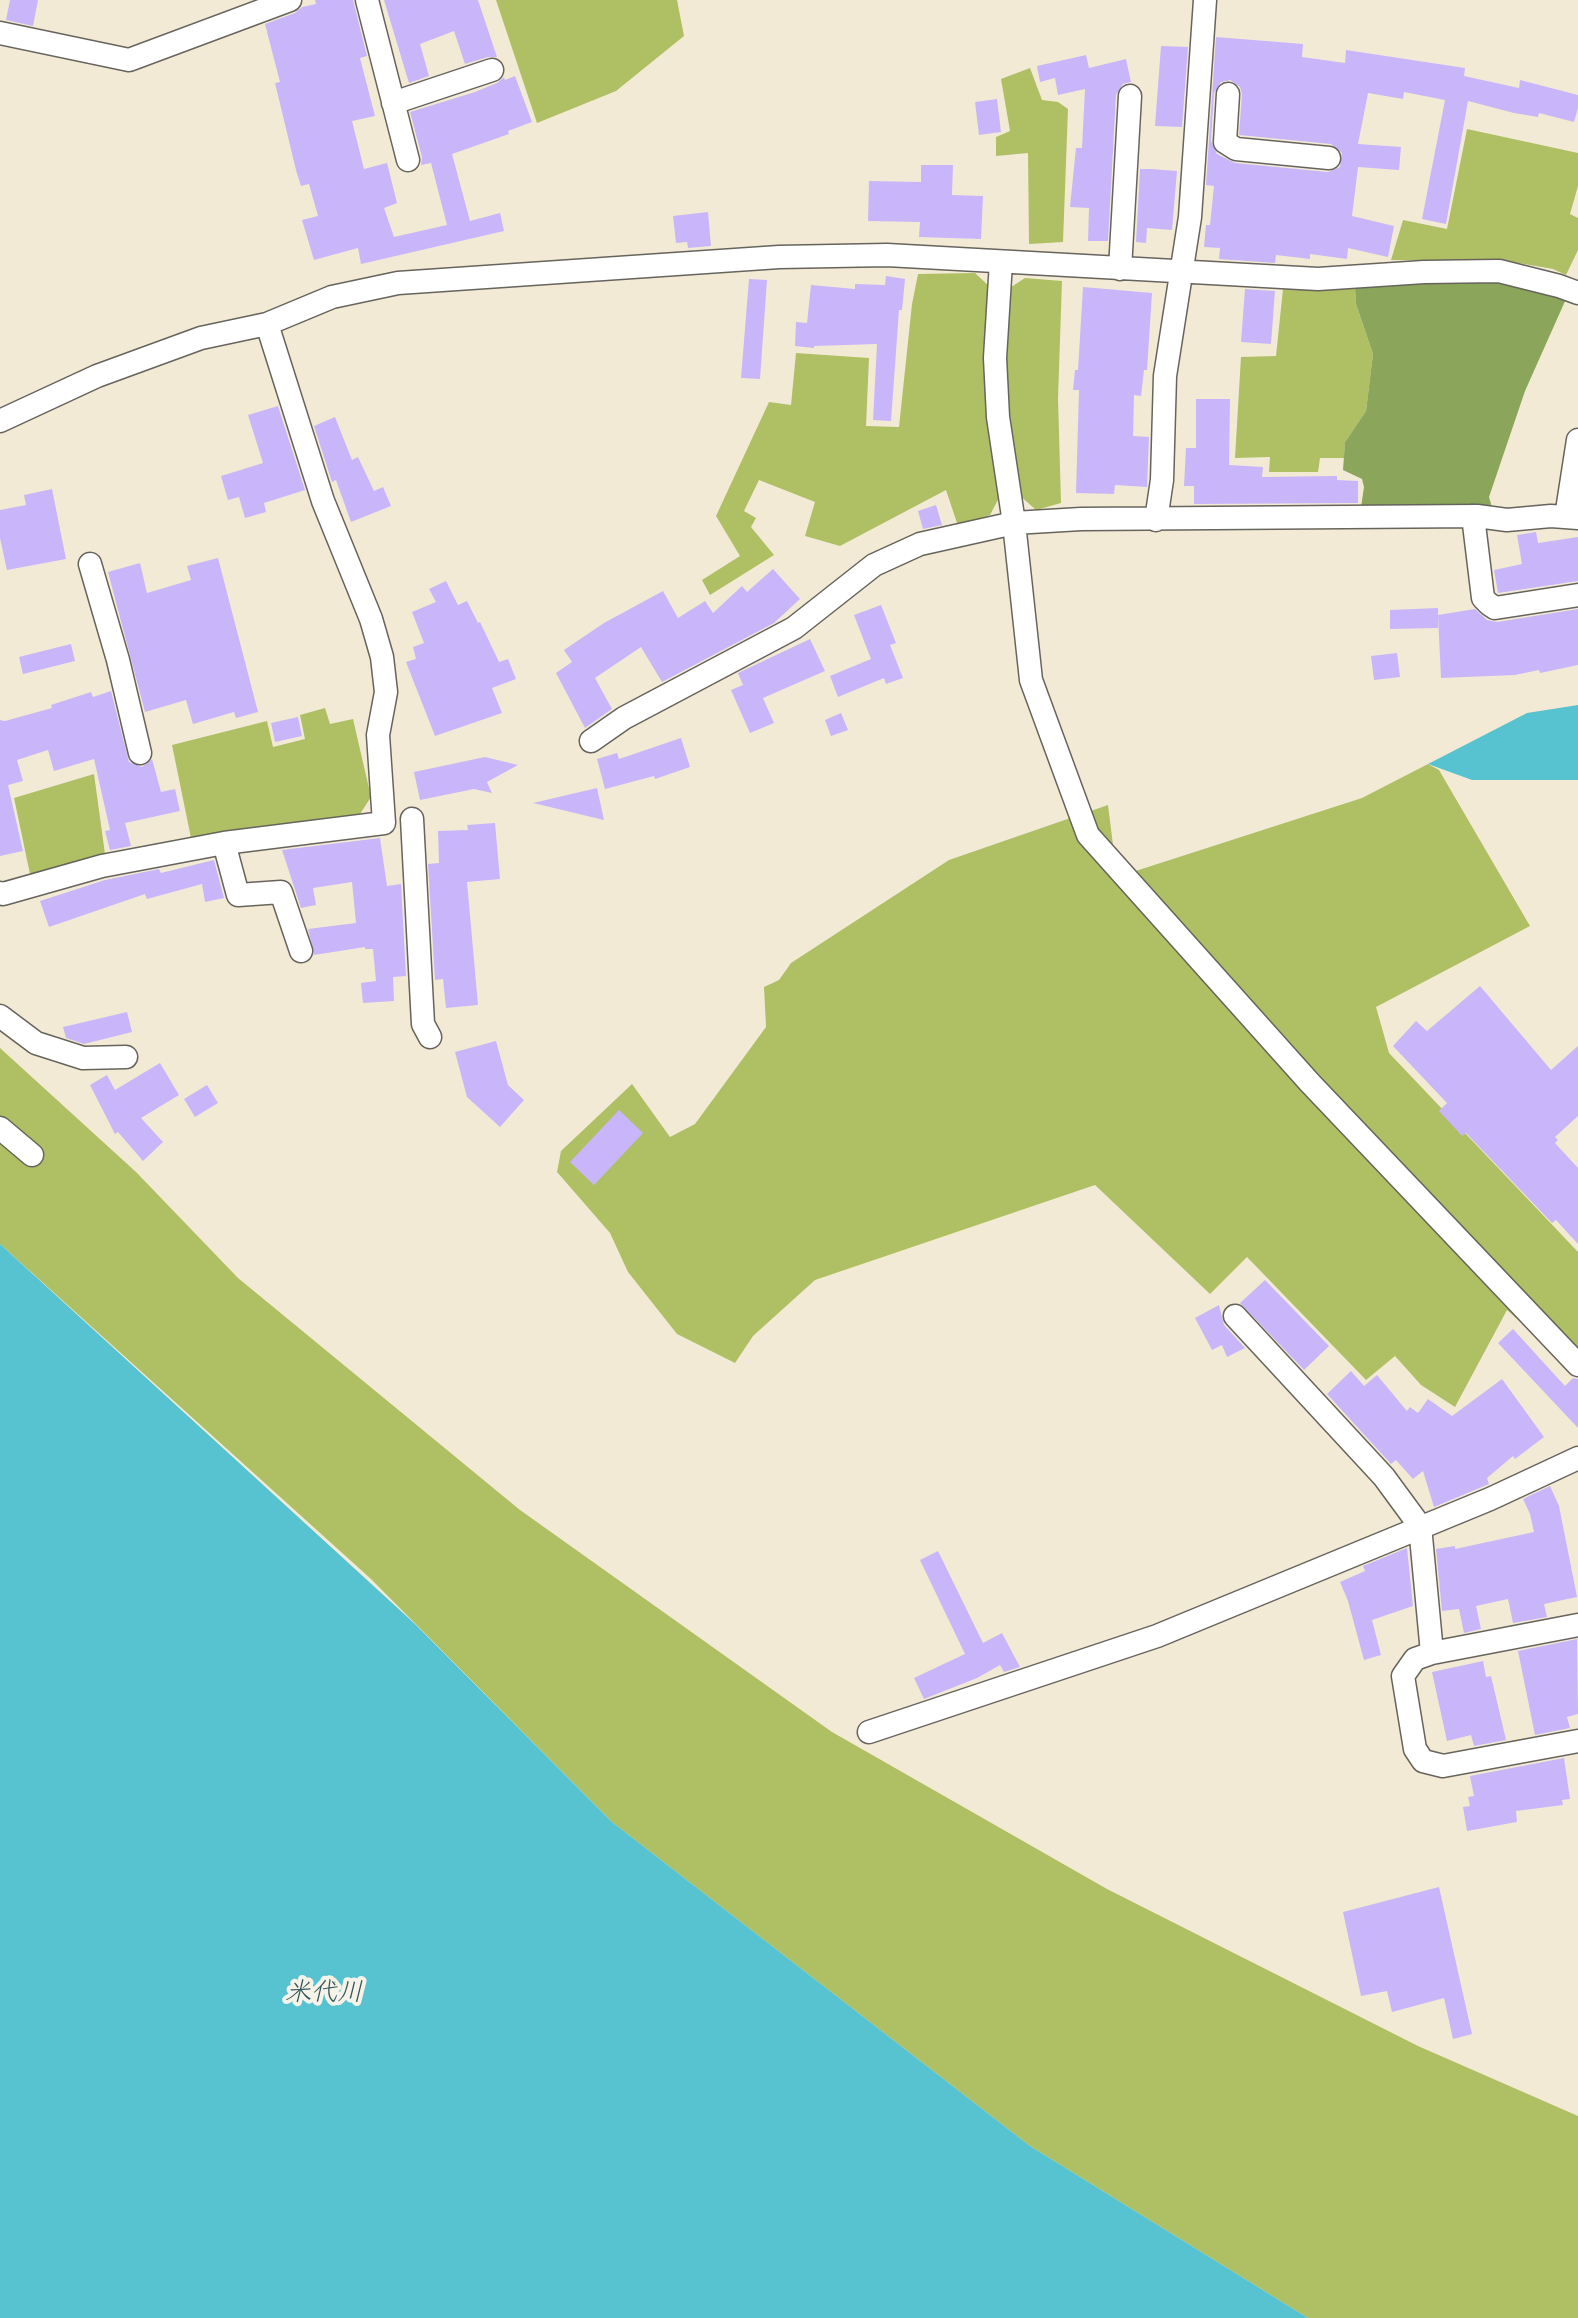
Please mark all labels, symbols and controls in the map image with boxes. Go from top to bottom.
water label: 米代川 [285,1977,363,2009]

